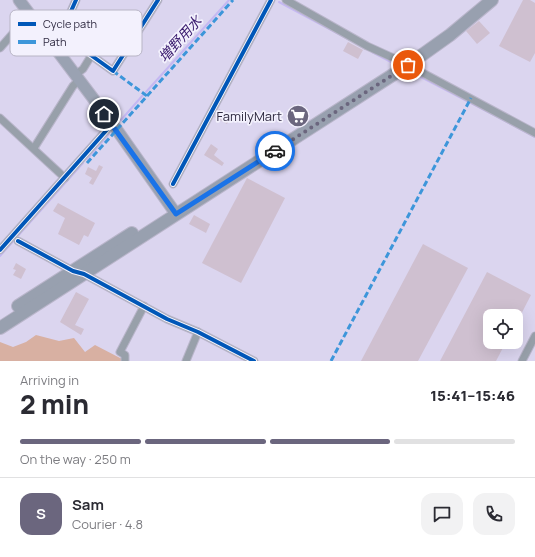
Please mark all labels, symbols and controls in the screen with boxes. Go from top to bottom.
legend [10,10,142,56]
water label: 増野用水 [154,10,207,66]
text: Cycle path [43,16,97,31]
text: Path [43,34,66,49]
pin [391,48,425,82]
icon: bag [397,54,419,76]
pin [87,97,121,131]
icon: home [93,103,115,125]
supermarket icon: FamilyMart [285,103,311,129]
place label: FamilyMart [216,107,282,125]
courier [255,131,295,171]
icon: car [264,140,286,162]
map controls [483,309,523,349]
button: locate [483,309,523,349]
text: Arriving in [20,371,79,389]
text: 15:41–15:46 [430,385,515,406]
text: 2 min [20,386,89,422]
text: On the way · 250 m [20,450,131,468]
button: chat [421,493,463,535]
button: phone [473,493,515,535]
text: Sam [72,494,104,515]
text: S [36,503,46,524]
text: Courier · 4.8 [72,515,143,533]

